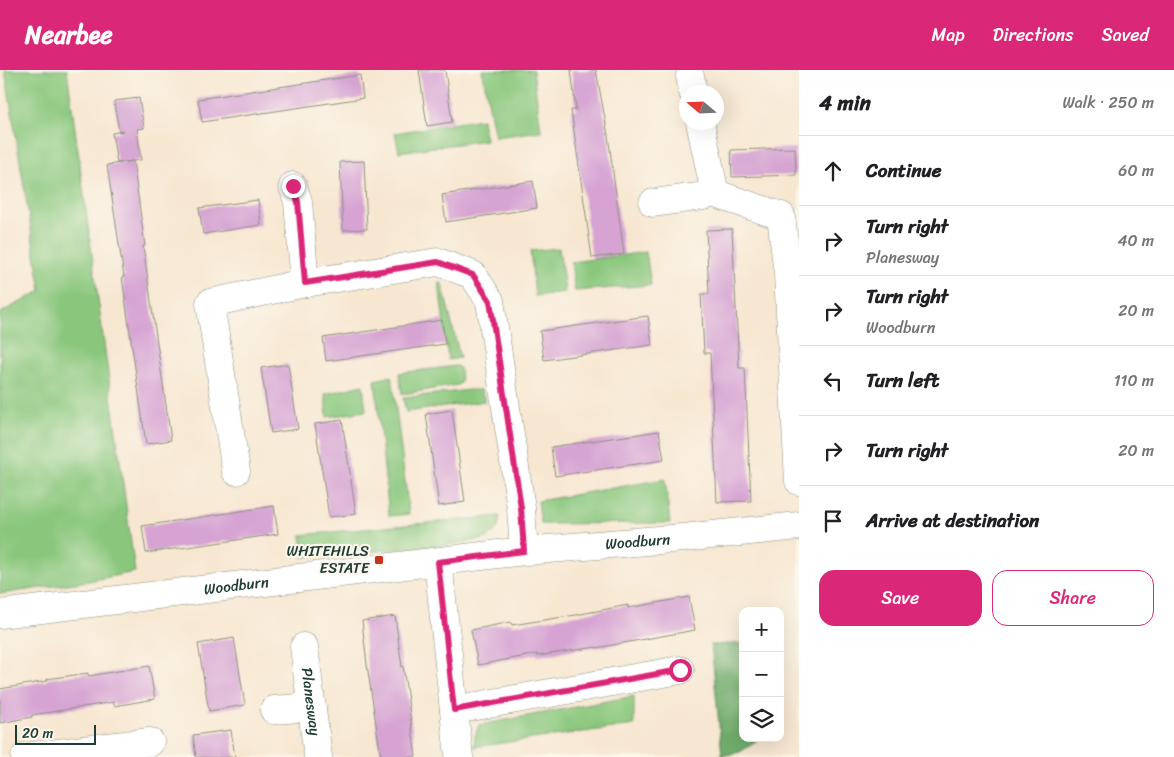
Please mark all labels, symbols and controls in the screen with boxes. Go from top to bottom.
text: Nearbee [25,14,113,56]
text: Map [932,19,965,51]
text: Directions [993,19,1074,51]
text: Saved [1102,19,1149,51]
text: 4 min [819,84,871,122]
north arrow [679,85,724,130]
text: Walk · 250 m [1062,88,1154,117]
text: Continue [866,154,942,187]
text: 60 m [1118,156,1154,185]
icon: ahead [819,157,847,185]
route end [282,175,305,198]
text: Turn right [866,210,948,243]
text: 40 m [1117,226,1154,255]
icon: right [819,227,847,255]
text: Planesway [866,243,939,272]
text: Turn right [866,280,948,313]
text: 20 m [1118,296,1154,325]
icon: right [819,297,847,325]
text: Woodburn [866,313,935,342]
text: Turn left [866,364,939,397]
text: 110 m [1114,366,1154,395]
icon: left [819,367,847,395]
text: Turn right [866,434,948,467]
text: 20 m [1118,436,1154,465]
icon: right [819,437,847,465]
text: Arrive at destination [866,504,1039,537]
icon: arrive [819,507,847,535]
street label: Woodburn [604,526,671,557]
place label: WHITEHILLS ESTATE [287,538,371,581]
marker: WHITEHILLS ESTATE [373,554,385,566]
street label: Woodburn [202,569,270,602]
button: Save [819,570,982,626]
button: Share [992,570,1154,626]
map controls [739,607,784,742]
button: + [739,607,784,652]
button: − [739,652,784,697]
route start [669,659,692,682]
street label: Planesway [294,666,328,737]
button: layers [739,697,784,742]
text: 20 m [22,721,53,746]
scale bar [15,722,96,745]

